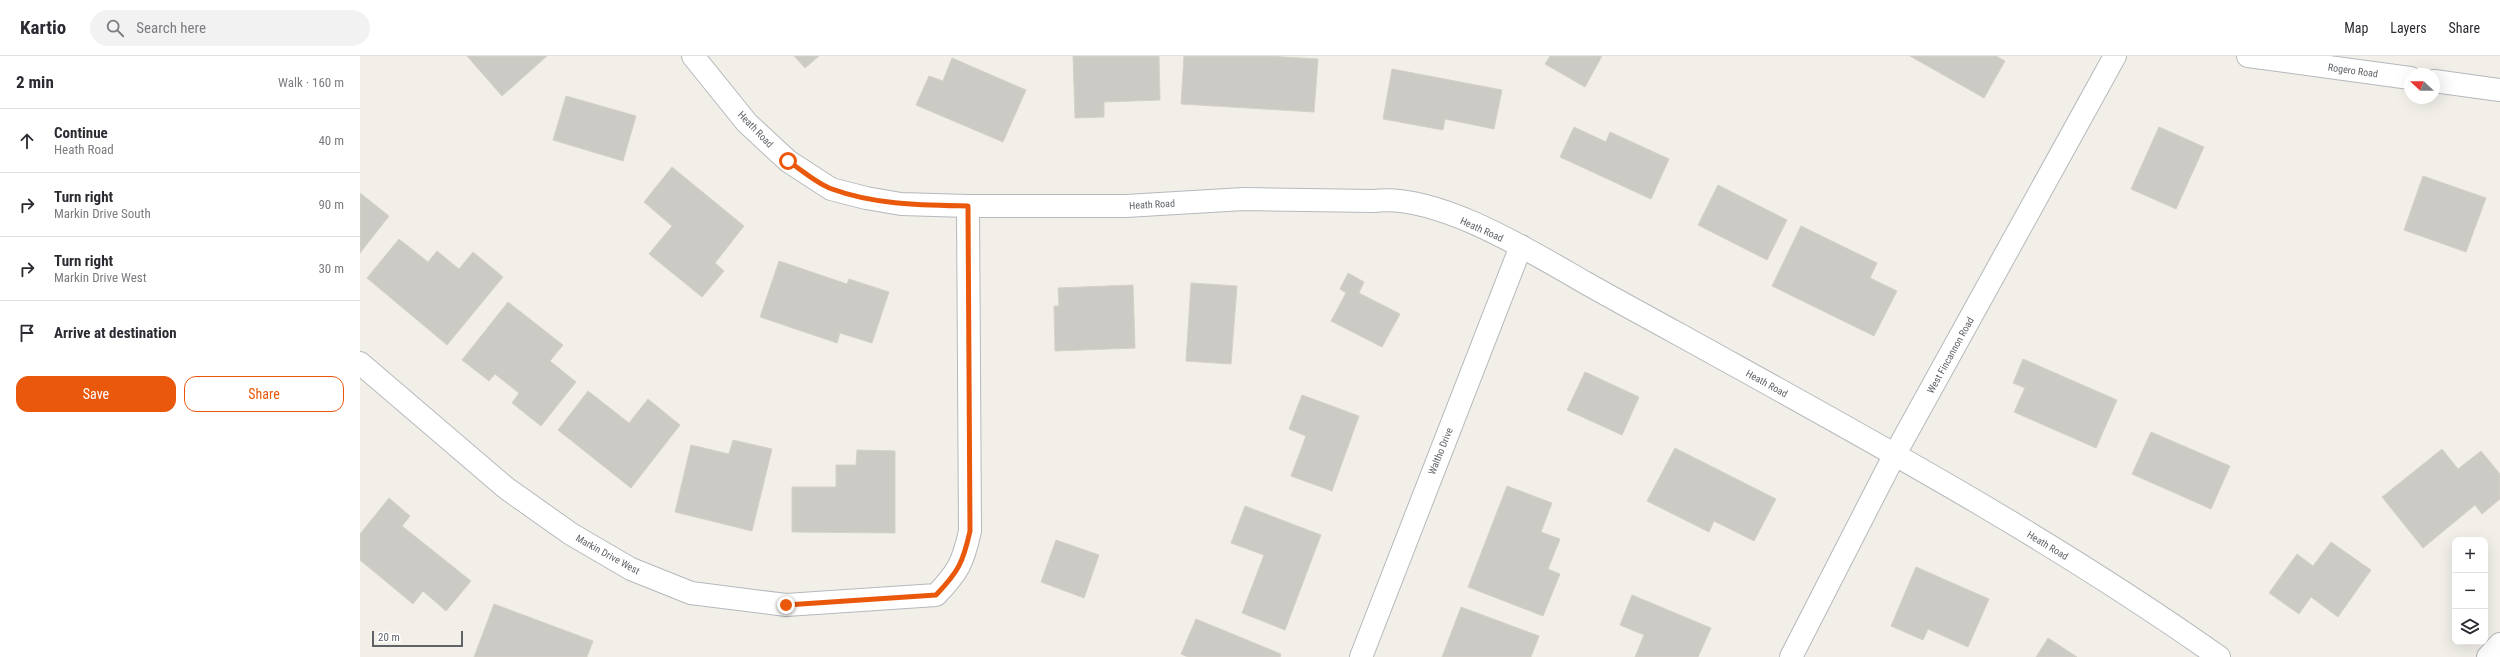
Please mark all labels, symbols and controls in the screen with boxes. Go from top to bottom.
search box [90,10,370,46]
text: Kartio [20,16,66,39]
icon: search [104,17,126,39]
text: Search here [136,19,206,37]
text: Map [2344,20,2368,36]
text: Layers [2390,20,2427,36]
text: Share [2449,20,2480,36]
street label: Rogero Road [2327,62,2379,79]
north arrow [2404,68,2440,104]
text: 2 min [16,72,54,92]
text: Walk · 160 m [278,75,344,90]
street label: Heath Road [736,109,776,150]
text: Continue [54,124,108,142]
icon: ahead [16,130,38,152]
text: 40 m [318,133,344,148]
text: Heath Road [54,142,114,157]
route start [779,152,797,170]
text: Turn right [54,188,113,206]
icon: right [16,194,38,216]
text: 90 m [318,197,344,212]
street label: Heath Road [1129,198,1175,211]
text: Markin Drive South [54,206,151,221]
street label: Heath Road [1459,215,1505,244]
text: Turn right [54,252,113,270]
icon: right [16,258,38,280]
text: 30 m [318,261,344,276]
text: Markin Drive West [54,270,147,285]
street label: West Fincannon Road [1925,315,1976,395]
icon: arrive [16,322,38,344]
text: Arrive at destination [54,324,177,342]
street label: Heath Road [1744,368,1790,399]
button: Save [16,376,176,412]
button: Share [184,376,344,412]
street label: Waltho Drive [1426,426,1455,476]
street label: Heath Road [2025,529,2070,562]
street label: Markin Drive West [574,532,642,577]
map controls [2452,537,2488,645]
button: + [2452,537,2488,573]
button: − [2452,573,2488,609]
route end [777,596,795,614]
button: layers [2452,609,2488,645]
scale bar [372,629,463,648]
text: 20 m [378,631,400,644]

